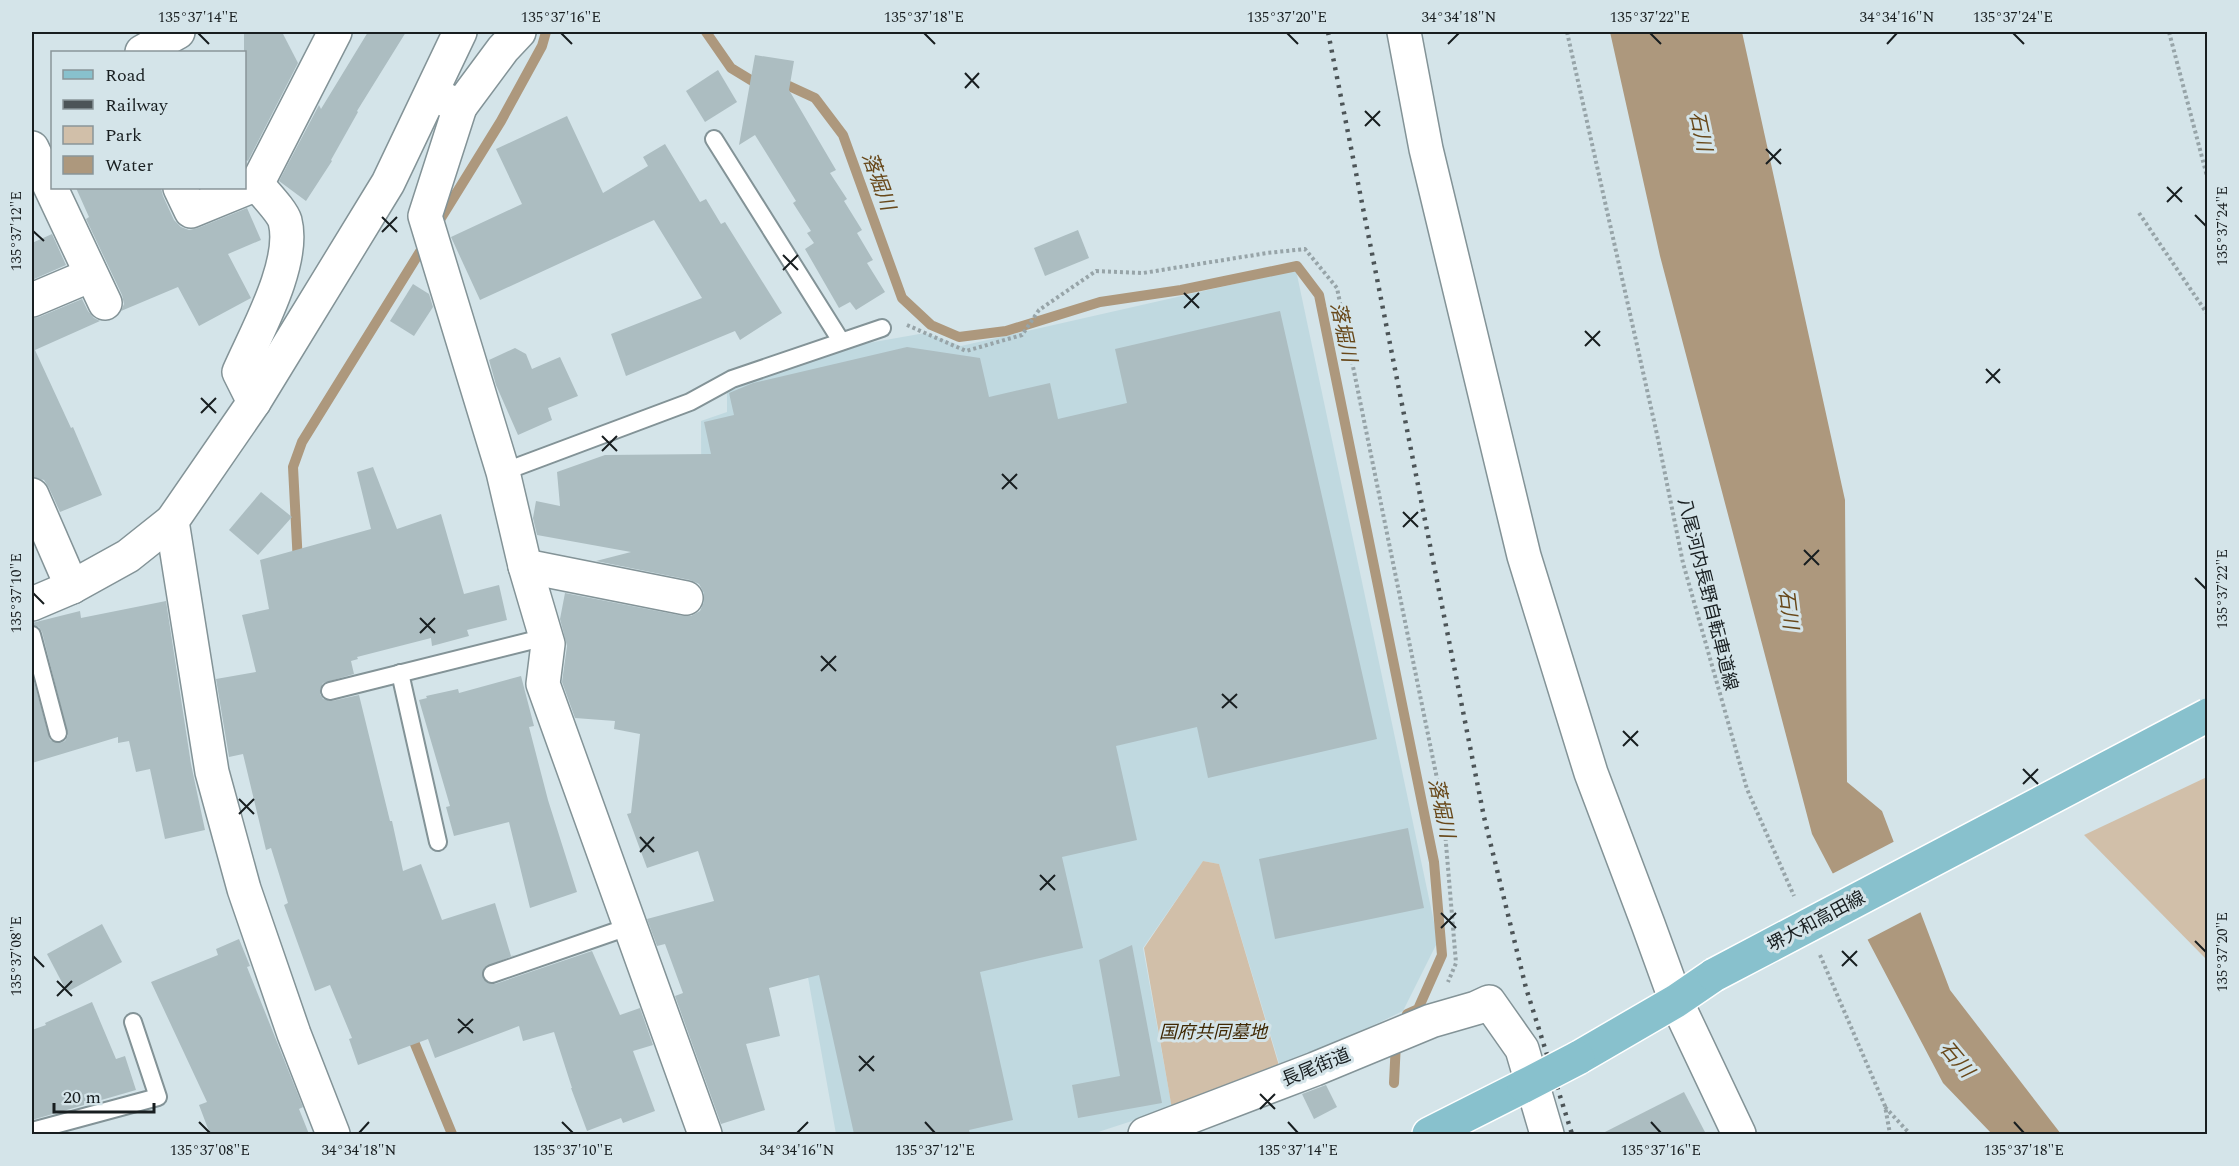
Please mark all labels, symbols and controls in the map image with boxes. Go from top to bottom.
text: 135°37'14"E [158,6,238,29]
text: 135°37'16"E [521,6,601,29]
text: 135°37'18"E [884,6,964,29]
text: 135°37'20"E [1247,6,1327,29]
text: 34°34'18"N [1422,6,1497,29]
text: 135°37'22"E [1610,6,1690,29]
text: 34°34'16"N [1860,6,1935,29]
text: 135°37'24"E [1973,6,2053,29]
legend [51,51,246,189]
text: Road [105,62,146,89]
text: Railway [105,92,169,119]
water label: 石川 [1681,109,1719,156]
text: Park [105,122,142,149]
water label: 落堀川 [854,148,903,217]
text: Water [105,152,153,179]
text: 135°37'24"E [2211,186,2234,266]
text: 135°37'12"E [5,191,28,271]
water label: 落堀川 [1322,300,1364,367]
street label: 八尾河内長野自転車道線 [1670,495,1745,693]
text: 135°37'22"E [2211,549,2234,629]
text: 135°37'10"E [5,553,28,633]
water label: 石川 [1771,587,1806,633]
water label: 落堀川 [1420,776,1462,843]
street label: 堺大和高田線 [1762,884,1870,959]
text: 135°37'20"E [2211,912,2234,992]
text: 135°37'08"E [5,916,28,996]
park label: 国府共同墓地 [1159,1019,1269,1046]
water label: 石川 [1932,1035,1982,1086]
street label: 長尾街道 [1278,1041,1355,1093]
scale bar [54,1076,154,1114]
text: 20 m [63,1084,101,1111]
text: 135°37'08"E [170,1139,250,1162]
text: 34°34'18"N [322,1139,397,1162]
text: 135°37'10"E [533,1139,613,1162]
text: 34°34'16"N [760,1139,835,1162]
text: 135°37'12"E [895,1139,975,1162]
text: 135°37'14"E [1258,1139,1338,1162]
text: 135°37'16"E [1621,1139,1701,1162]
text: 135°37'18"E [1984,1139,2064,1162]

